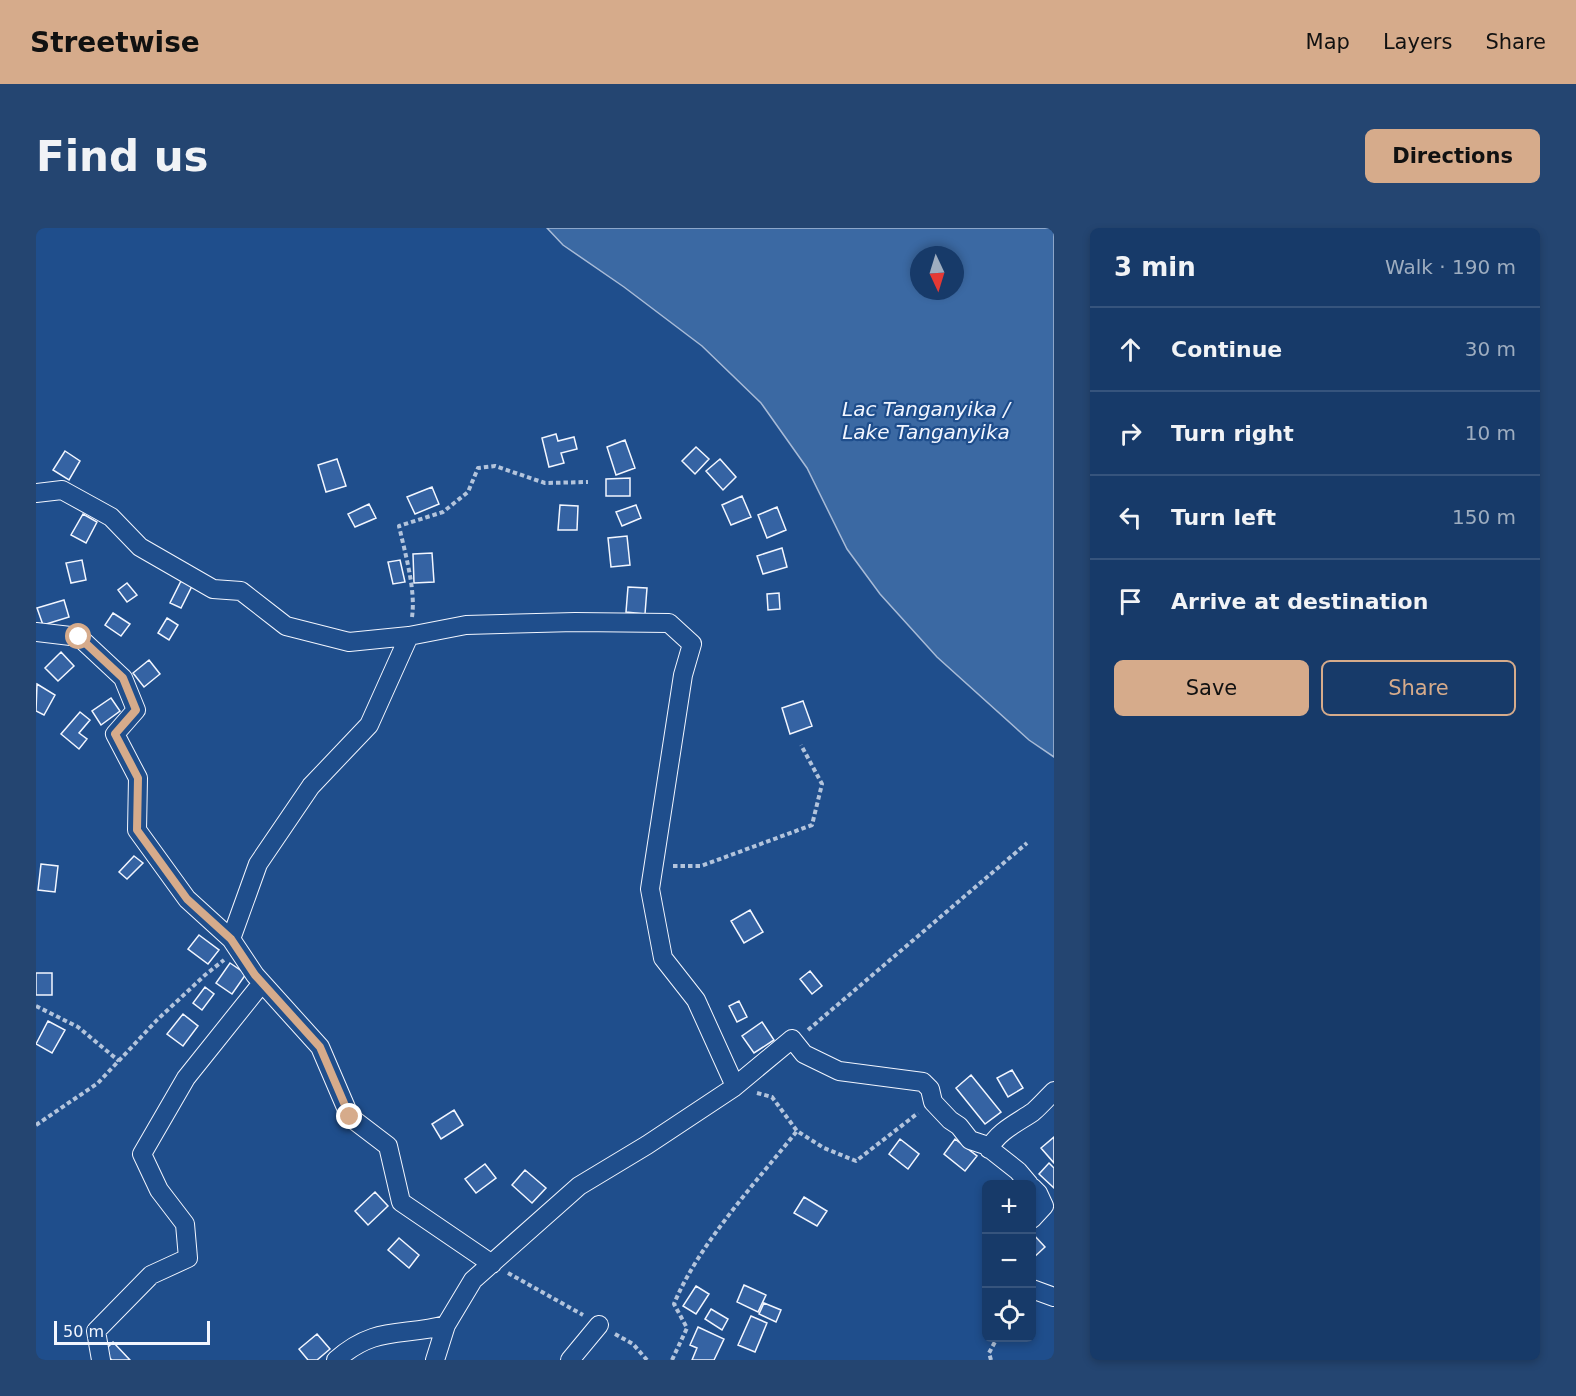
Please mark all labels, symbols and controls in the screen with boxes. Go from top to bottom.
text: Streetwise [30,26,200,59]
text: Map [1306,30,1350,54]
text: Layers [1383,30,1452,54]
text: Share [1485,30,1546,54]
button: Directions [1365,129,1540,183]
text: Find us [36,132,209,181]
north arrow [910,246,964,300]
text: 3 min [1114,252,1196,282]
text: Walk · 190 m [1385,255,1516,279]
icon: ahead [1114,333,1147,366]
text: Continue [1171,337,1282,362]
text: 30 m [1465,337,1516,361]
water label: Lac Tanganyika / Lake Tanganyika [842,397,1012,444]
icon: right [1114,417,1147,450]
text: Turn right [1171,421,1294,446]
text: 10 m [1465,421,1516,445]
icon: left [1114,501,1147,534]
text: Turn left [1171,505,1276,530]
text: 150 m [1452,505,1516,529]
icon: arrive [1114,585,1147,618]
text: Arrive at destination [1171,589,1428,614]
route start [65,623,91,649]
button: Save [1114,660,1309,716]
button: Share [1321,660,1516,716]
route end [336,1103,362,1129]
map controls [982,1180,1036,1342]
button: + [982,1180,1036,1234]
button: − [982,1234,1036,1288]
button: locate [982,1288,1036,1342]
scale bar [54,1318,210,1346]
text: 50 m [63,1322,104,1341]

